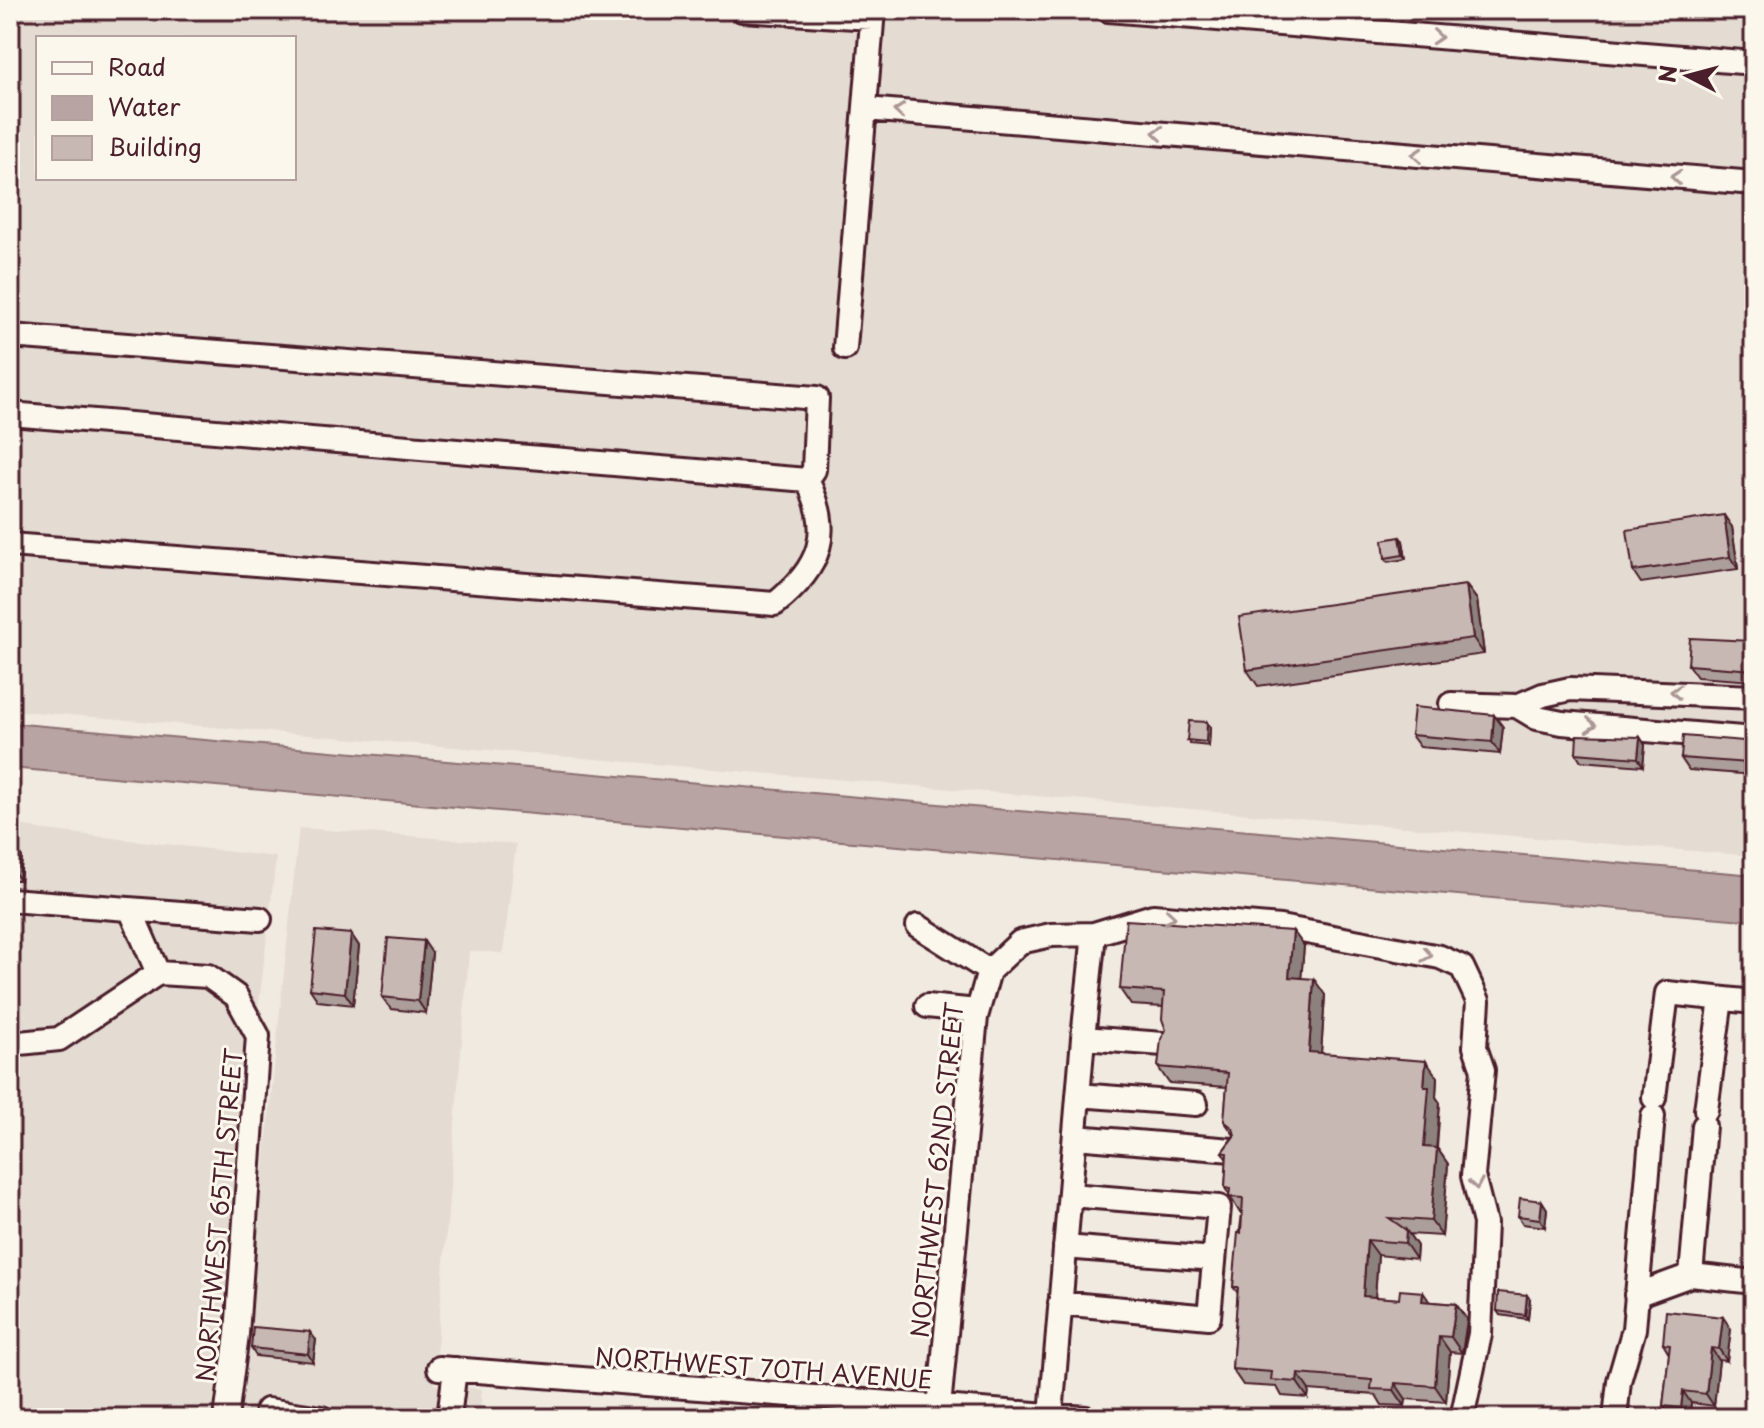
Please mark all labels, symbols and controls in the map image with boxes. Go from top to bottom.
one-way arrow [1431,28,1444,45]
legend [36,36,296,180]
north arrow [1648,36,1728,116]
text: Road [108,48,166,84]
text: N [1649,63,1684,84]
text: Water [108,88,181,124]
one-way arrow [892,103,905,120]
one-way arrow [1151,125,1164,142]
text: Building [108,128,202,164]
one-way arrow [1410,147,1423,164]
one-way arrow [1669,169,1682,186]
one-way arrow [1669,684,1682,701]
one-way arrow [1585,716,1598,733]
one-way arrow [1164,909,1177,926]
one-way arrow [1420,946,1434,963]
street label: NORTHWEST 62ND STREET [900,1000,972,1339]
street label: NORTHWEST 65TH STREET [185,1046,251,1383]
one-way arrow [1467,1177,1484,1190]
street label: NORTHWEST 70TH AVENUE [594,1337,934,1397]

